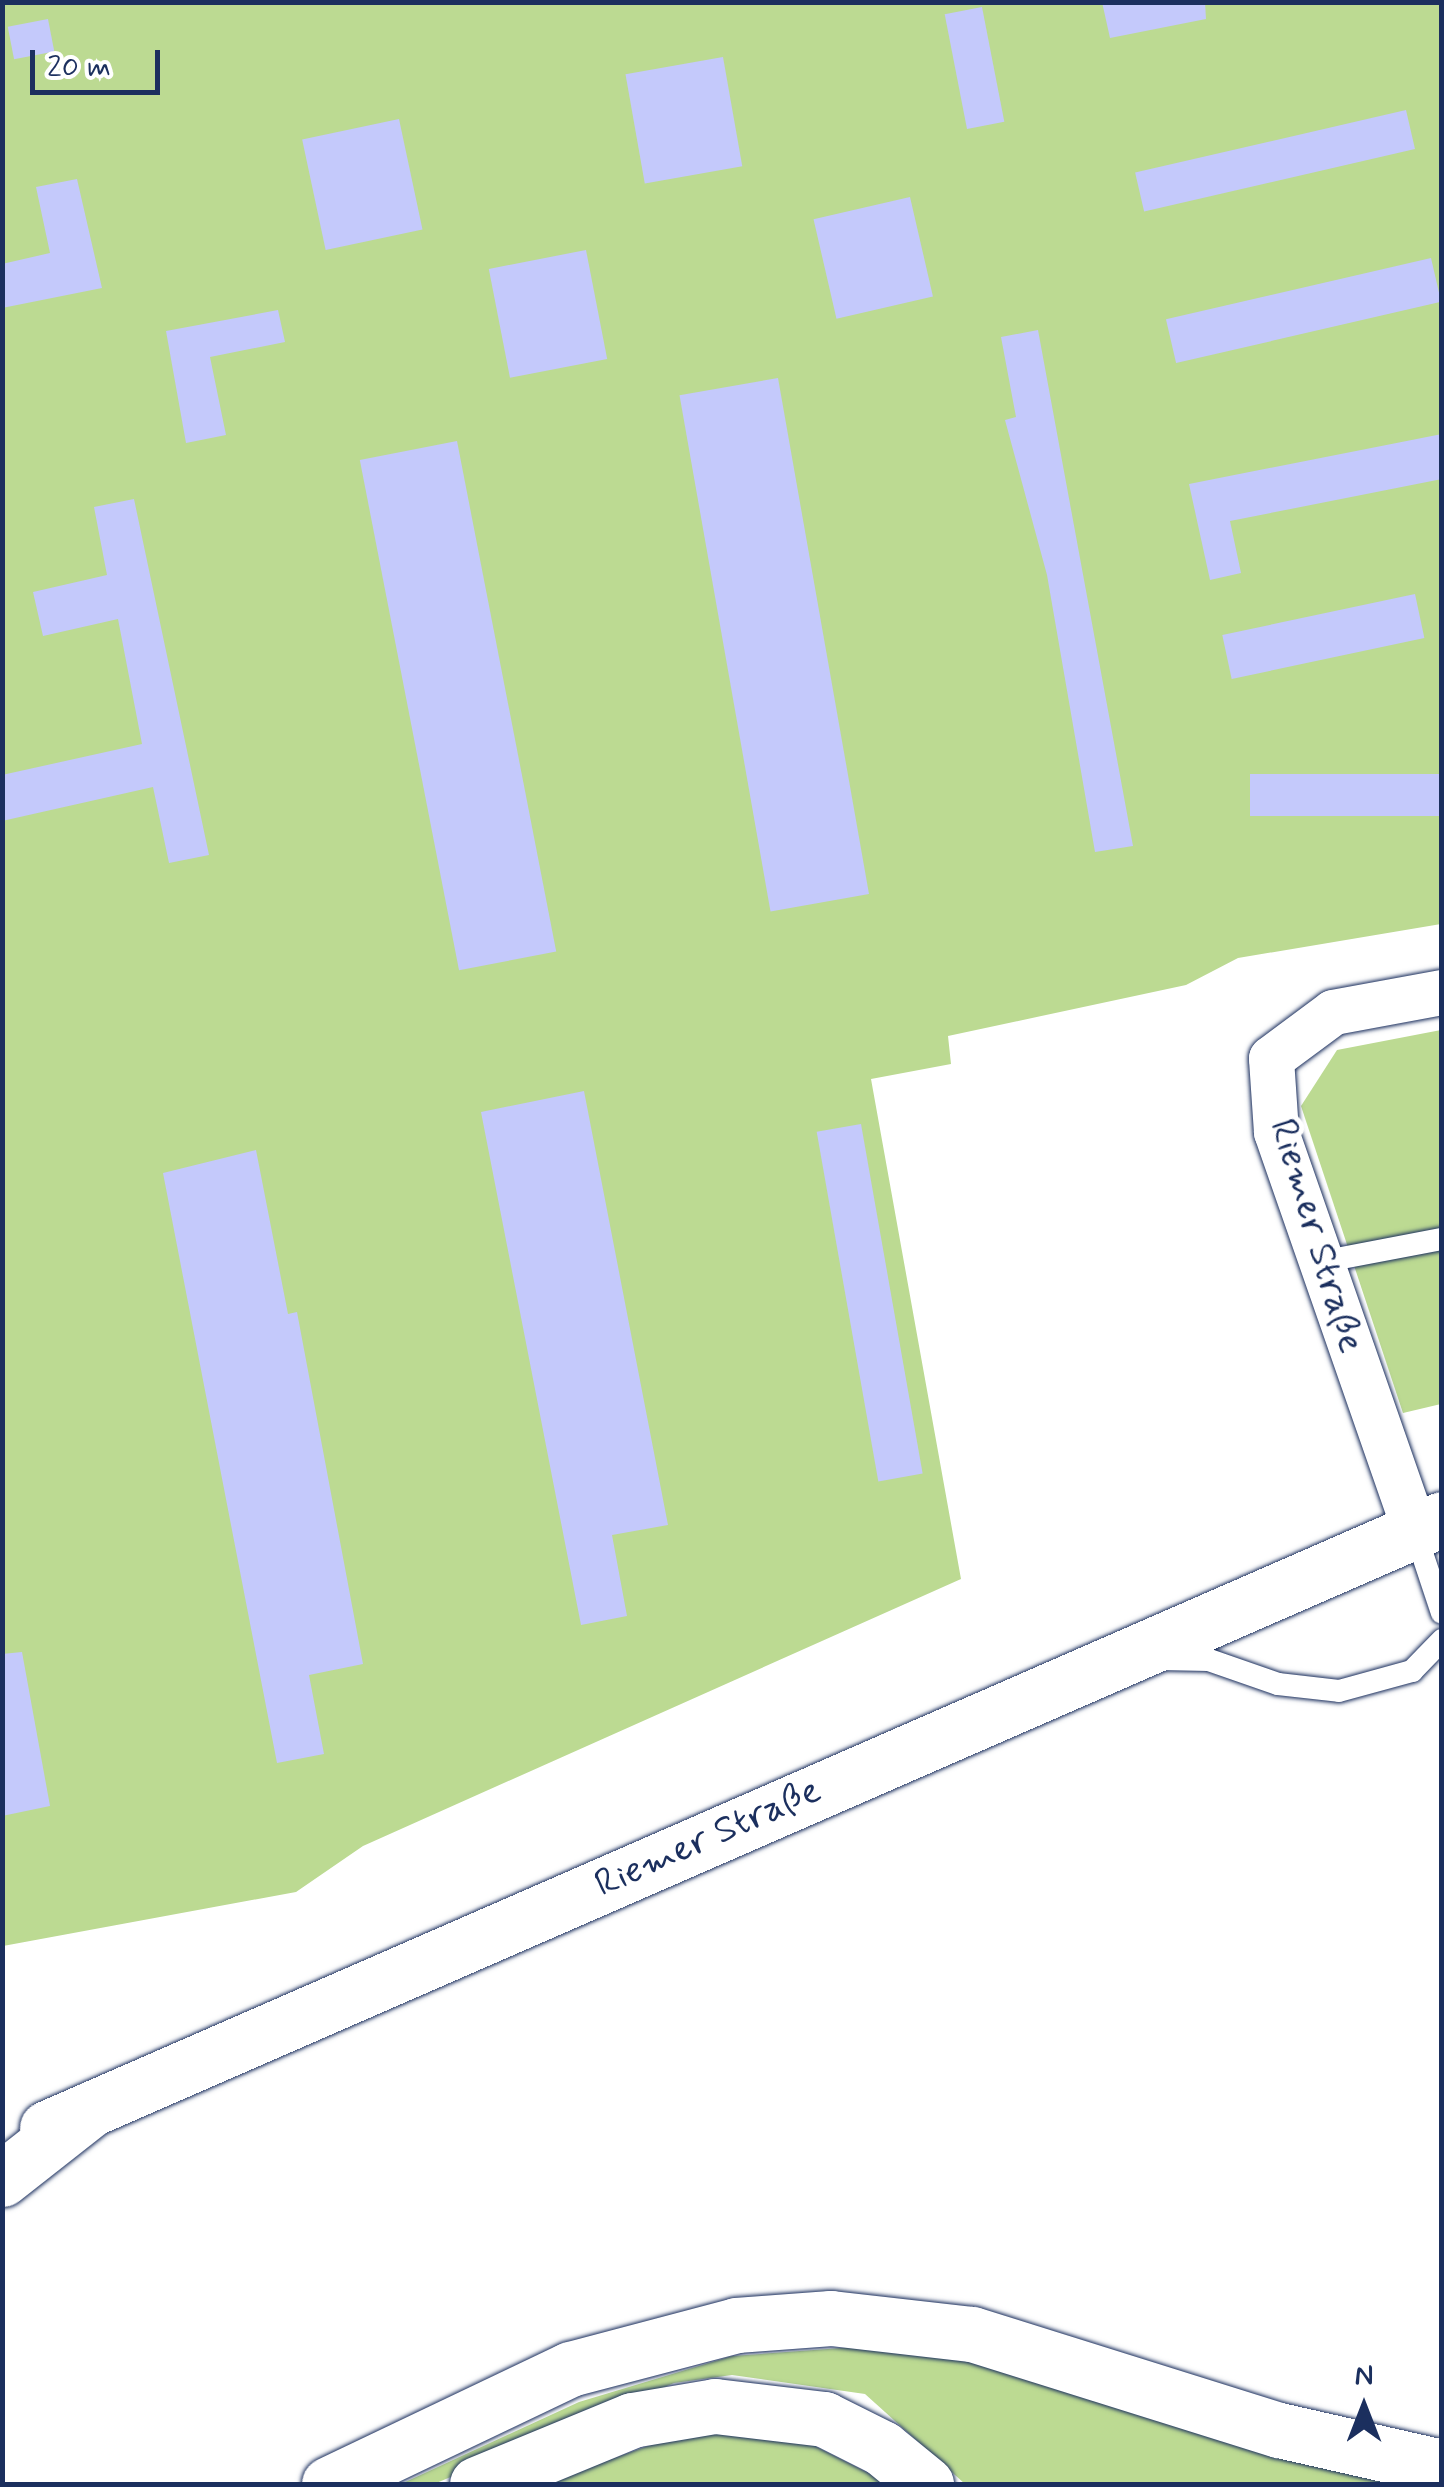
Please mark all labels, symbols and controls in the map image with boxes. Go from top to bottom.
scale bar [35,30,165,92]
text: 20 m [47,48,111,87]
street label: Riemer Straße [1259,1114,1373,1358]
street label: Riemer Straße [588,1768,828,1908]
north arrow [1314,2357,1414,2457]
text: N [1355,2358,1373,2395]

